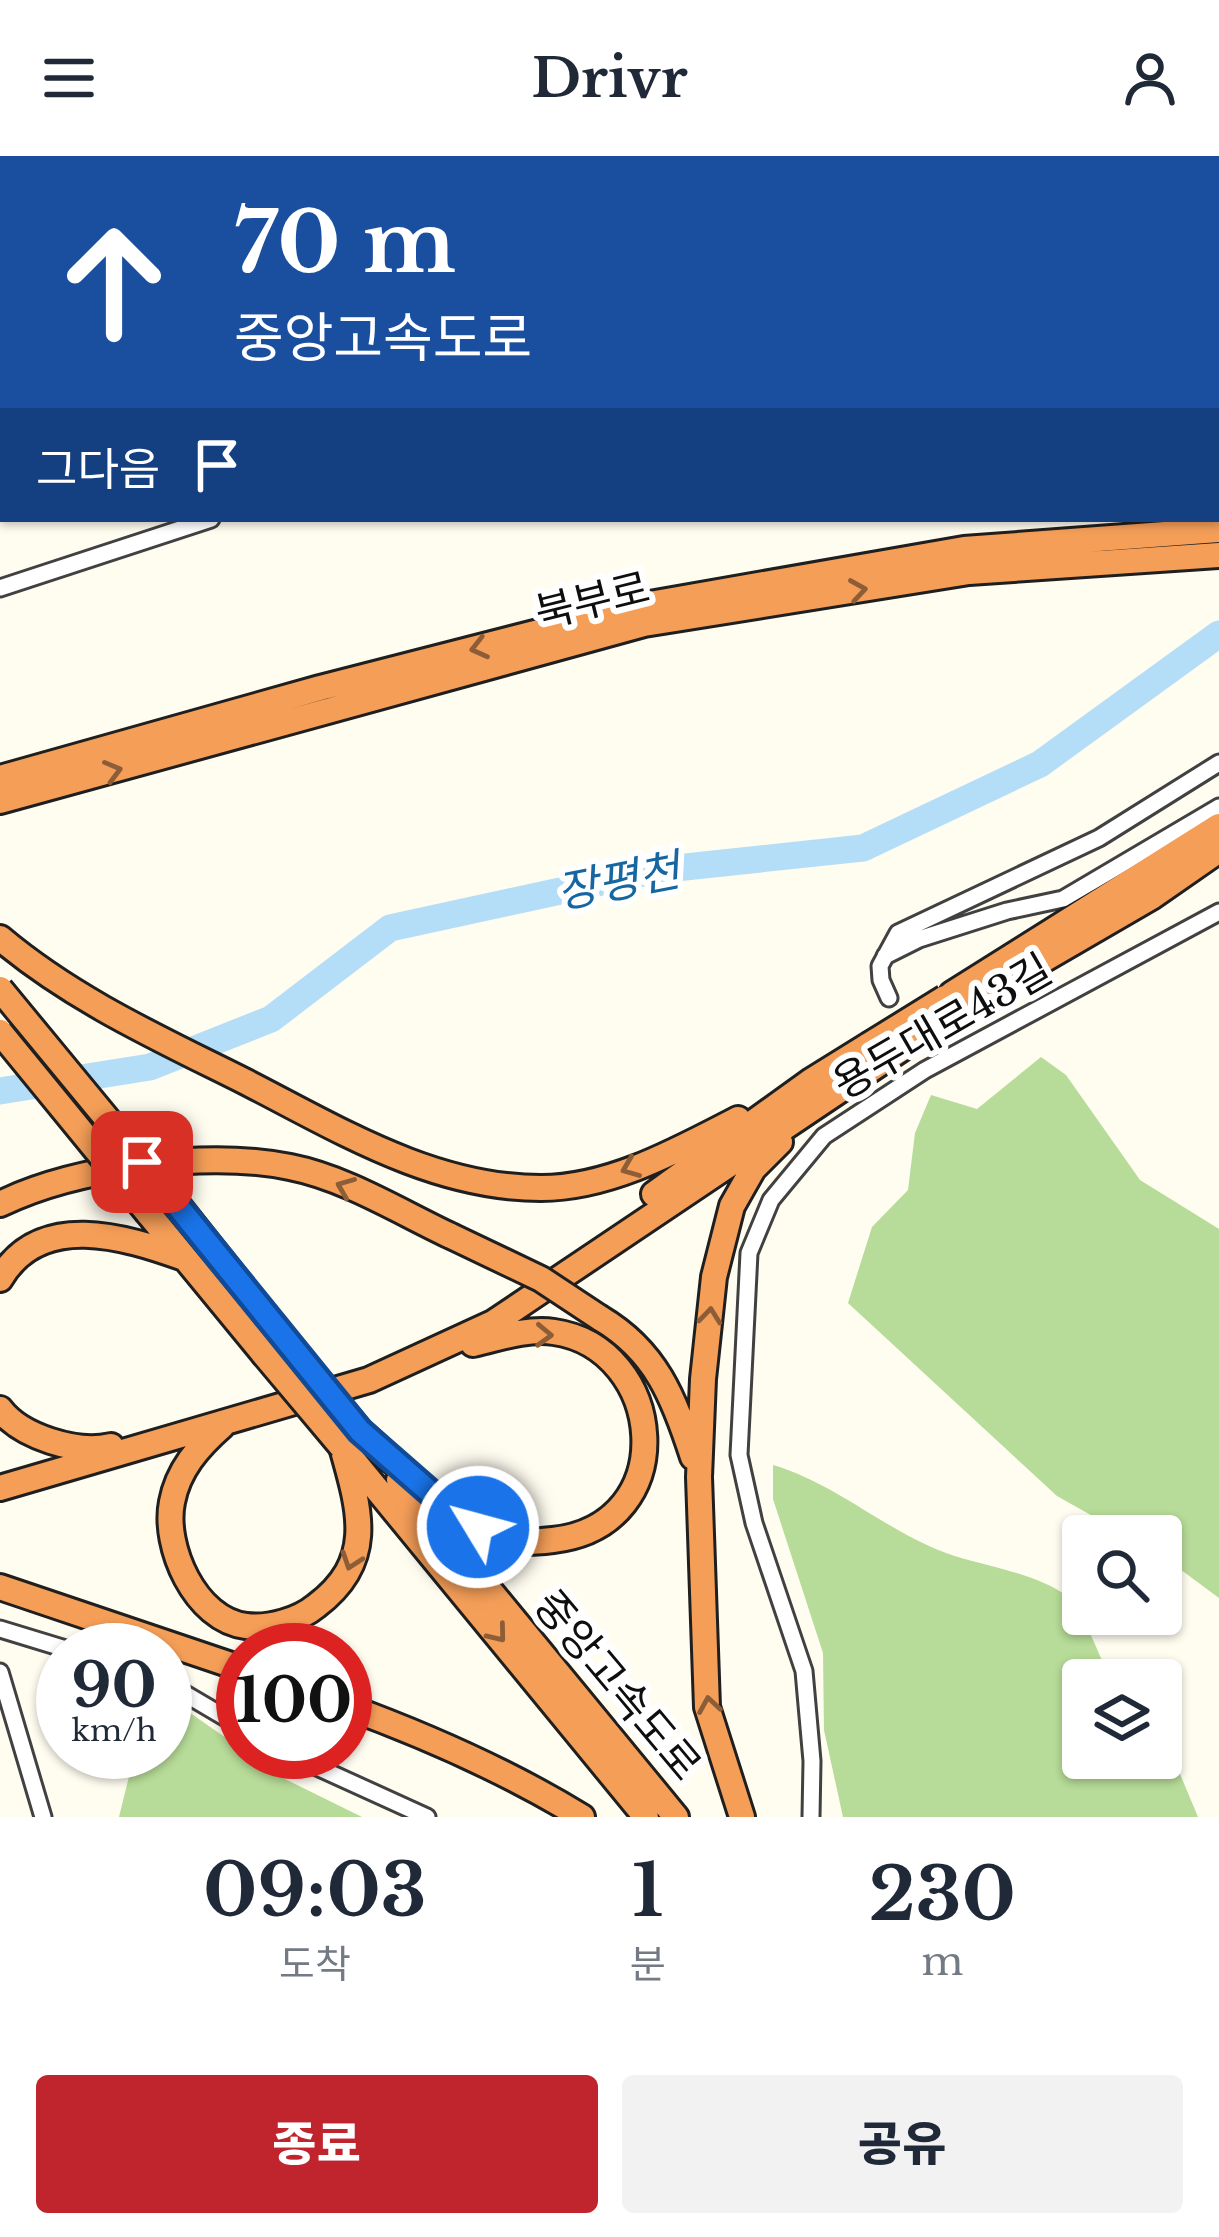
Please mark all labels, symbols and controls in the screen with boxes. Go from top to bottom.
icon: menu [36,45,102,111]
text: Drivr [531,45,688,112]
icon: person [1117,45,1183,111]
text: 70 m [234,191,456,295]
icon: ahead [36,204,192,360]
text: 중앙고속도로 [234,305,532,372]
icon: arrive [184,432,250,498]
text: 그다음 [36,441,160,497]
street label: 북부로 [529,561,655,639]
one-way arrow [848,578,868,603]
one-way arrow [469,633,489,658]
one-way arrow [102,761,123,786]
water label: 장평천 [552,841,689,920]
street label: 용두대로43길 [823,943,1061,1109]
pin [91,1111,193,1213]
icon: arrive [109,1129,175,1195]
one-way arrow [621,1154,642,1178]
one-way arrow [336,1177,357,1201]
one-way arrow [697,1306,722,1325]
one-way arrow [535,1321,553,1347]
position arrow [415,1464,541,1590]
map controls [1062,1515,1182,1779]
button: search [1062,1515,1182,1635]
one-way arrow [341,1549,365,1570]
street label: 중앙고속도로 [524,1579,712,1791]
one-way arrow [484,1621,505,1643]
speed limit sign: 100 [216,1623,372,1779]
text: 90 [71,1649,157,1723]
button: layers [1062,1659,1182,1779]
one-way arrow [698,1695,723,1715]
text: km/h [71,1712,157,1749]
text: 09:03 [203,1846,427,1935]
text: 1 [632,1846,663,1935]
text: 230 [869,1850,1016,1939]
text: m [921,1937,963,1986]
text: 도착 [279,1940,351,1989]
text: 분 [630,1940,666,1989]
button: 종료 [36,2075,598,2213]
button: 공유 [622,2075,1183,2213]

